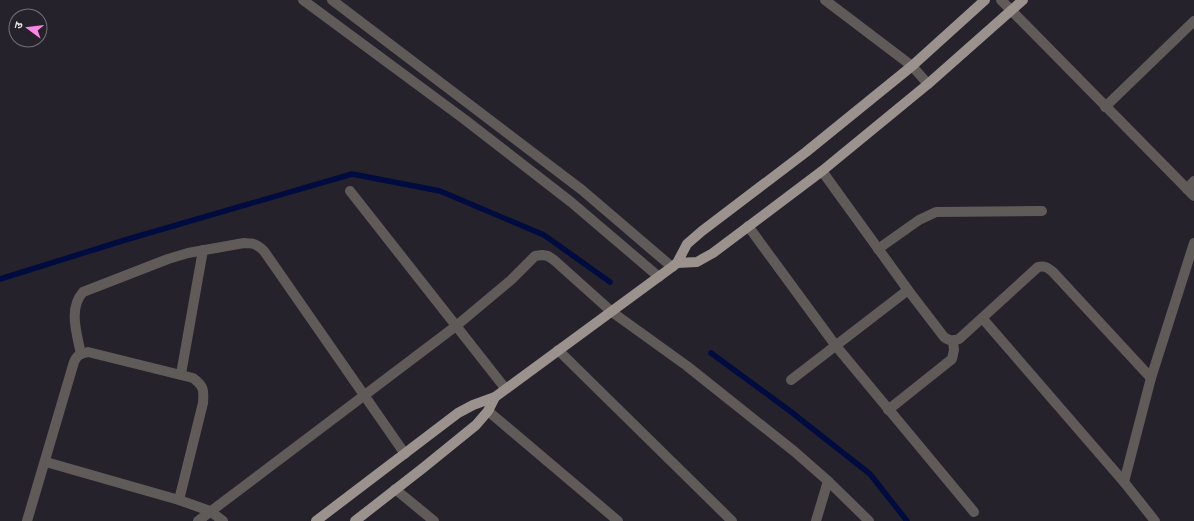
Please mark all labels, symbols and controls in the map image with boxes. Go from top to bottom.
north arrow [8,8,48,48]
text: उ [10,20,26,30]

